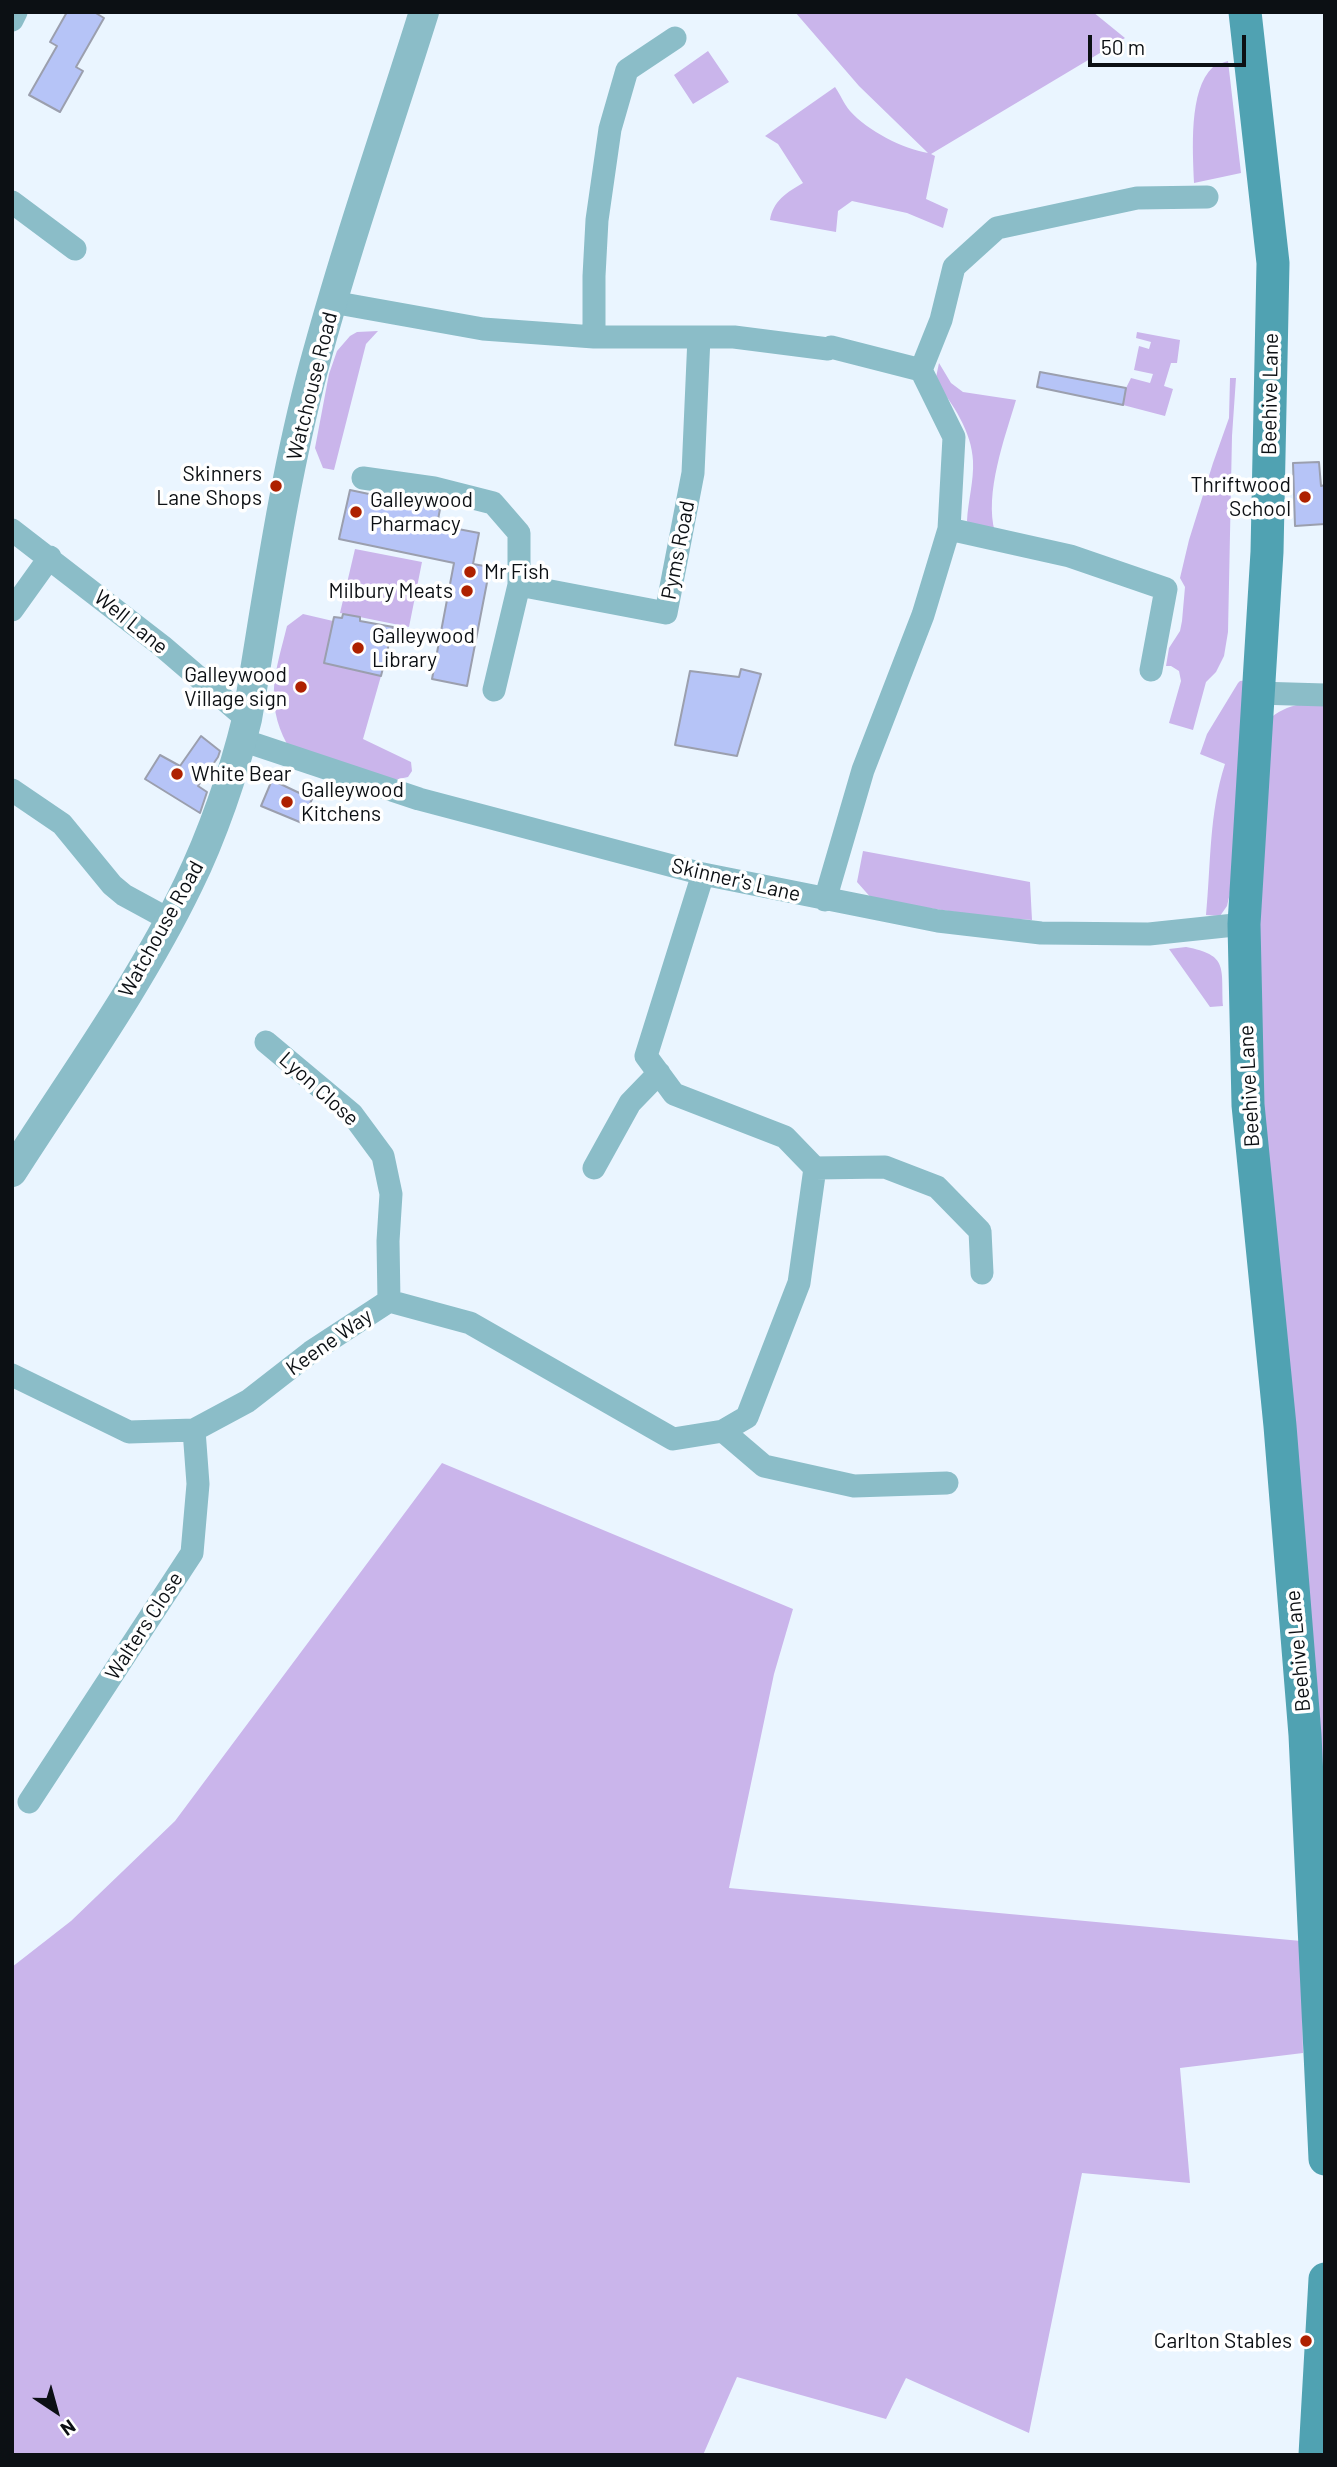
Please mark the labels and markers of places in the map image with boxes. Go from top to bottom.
place label: Skinners Lane Shops [156,461,262,511]
place label: Thriftwood School [1190,472,1291,522]
marker: Skinners Lane Shops [268,478,284,494]
place label: Galleywood Pharmacy [370,487,473,537]
marker: Thriftwood School [1297,489,1313,505]
marker: Galleywood Pharmacy [348,504,364,520]
place label: Mr Fish [484,559,550,585]
marker: Mr Fish [462,564,478,580]
place label: Milbury Meats [328,578,453,604]
marker: Milbury Meats [459,583,475,599]
place label: Galleywood Library [372,623,475,673]
marker: Galleywood Library [350,640,366,656]
place label: Galleywood Village sign [184,662,287,712]
marker: Galleywood Village sign [293,679,309,695]
place label: White Bear [191,761,291,787]
marker: White Bear [169,766,185,782]
place label: Galleywood Kitchens [301,777,404,827]
marker: Galleywood Kitchens [279,794,295,810]
place label: Carlton Stables [1154,2328,1292,2354]
marker: Carlton Stables [1298,2333,1314,2349]

